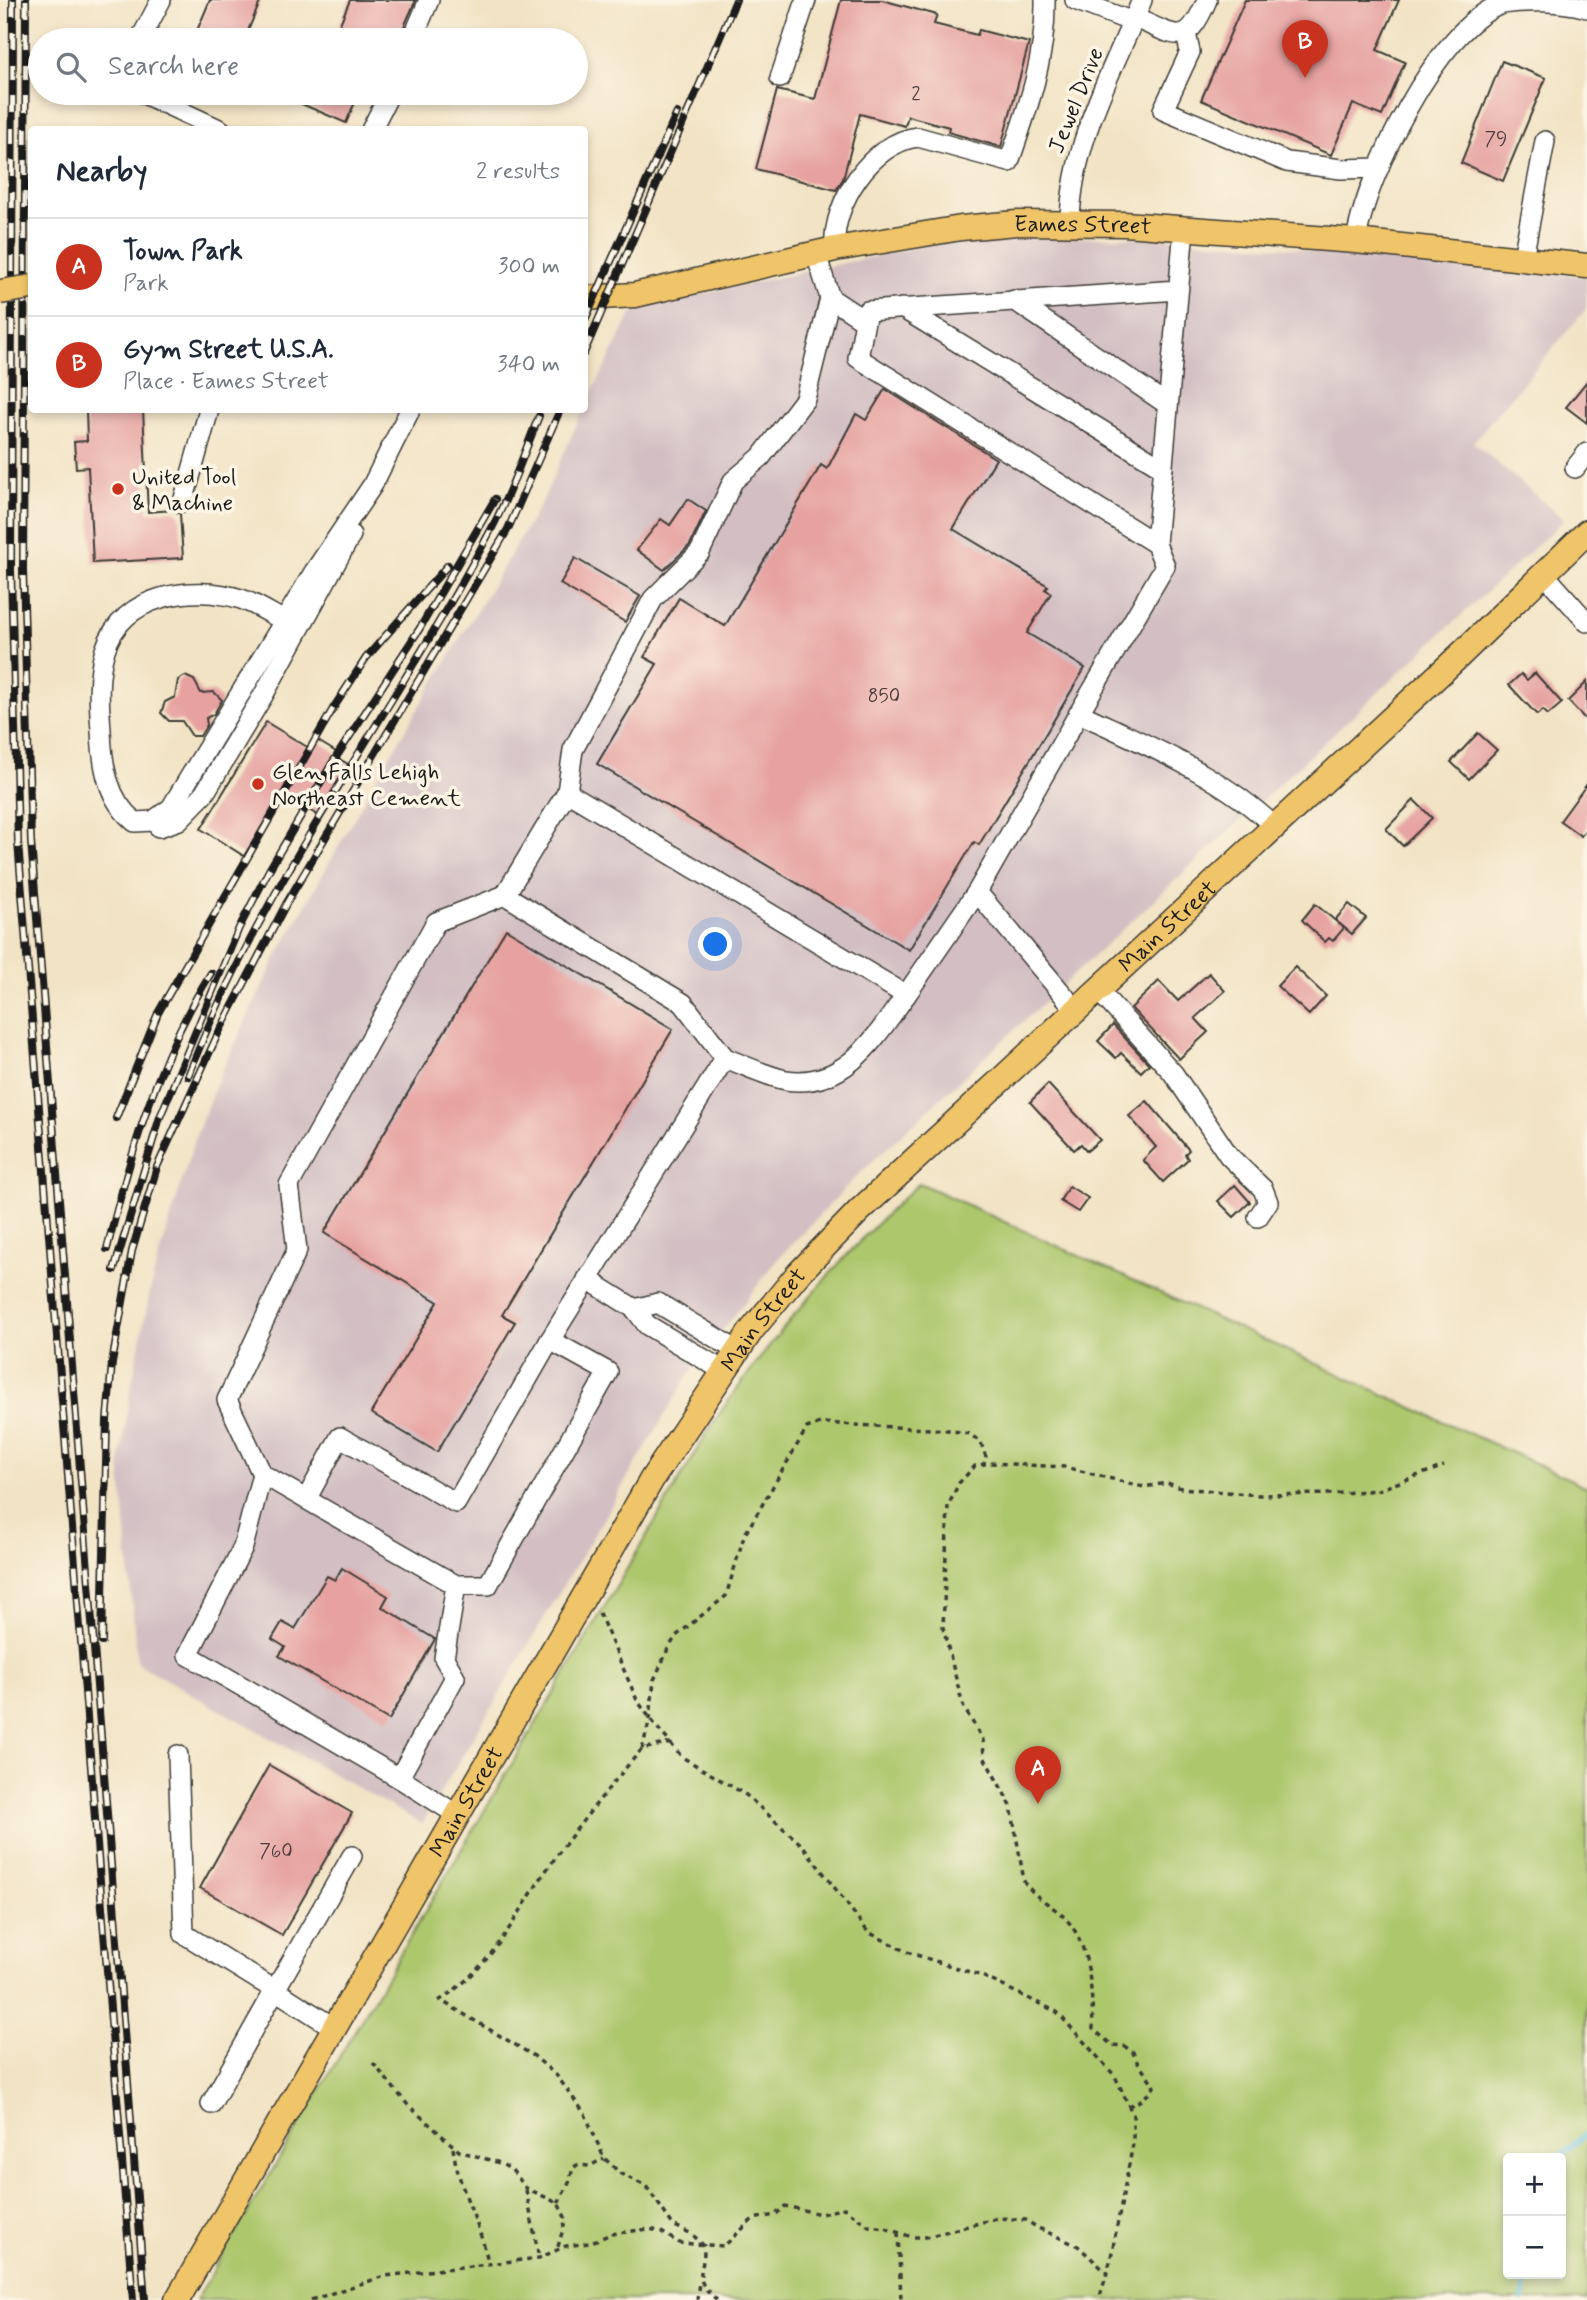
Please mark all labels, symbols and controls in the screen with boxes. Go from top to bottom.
pin: B [1282,20,1328,78]
search box [28,28,588,105]
street label: Jewel Drive [1042,43,1112,158]
icon: search [52,48,90,86]
text: Search here [108,50,239,84]
house number: 2 [911,82,921,107]
house number: 79 [1485,127,1507,152]
text: Nearby [56,152,147,191]
text: 2 results [476,157,560,187]
street label: Eames Street [1014,210,1152,243]
text: Town Park [123,235,243,269]
text: A [71,252,87,282]
text: 300 m [498,252,560,282]
text: Park [123,269,169,299]
text: Gym Street U.S.A. [123,333,334,367]
text: B [72,350,86,380]
text: 340 m [497,350,560,380]
text: Place · Eames Street [123,367,329,397]
place label: United Tool & Machine [132,463,236,519]
marker: United Tool & Machine [110,481,126,497]
house number: 850 [868,684,900,709]
place label: Glen Falls Lehigh Northeast Cement [272,758,461,814]
marker: Glen Falls Lehigh Northeast Cement [250,776,266,792]
street label: Main Street [1113,874,1224,980]
your location [698,927,732,961]
street label: Main Street [715,1262,814,1378]
street label: Main Street [423,1741,511,1863]
pin: A [1015,1746,1061,1804]
house number: 760 [259,1839,293,1864]
map controls [1503,2153,1566,2279]
button: + [1503,2153,1566,2216]
button: − [1503,2216,1566,2279]

